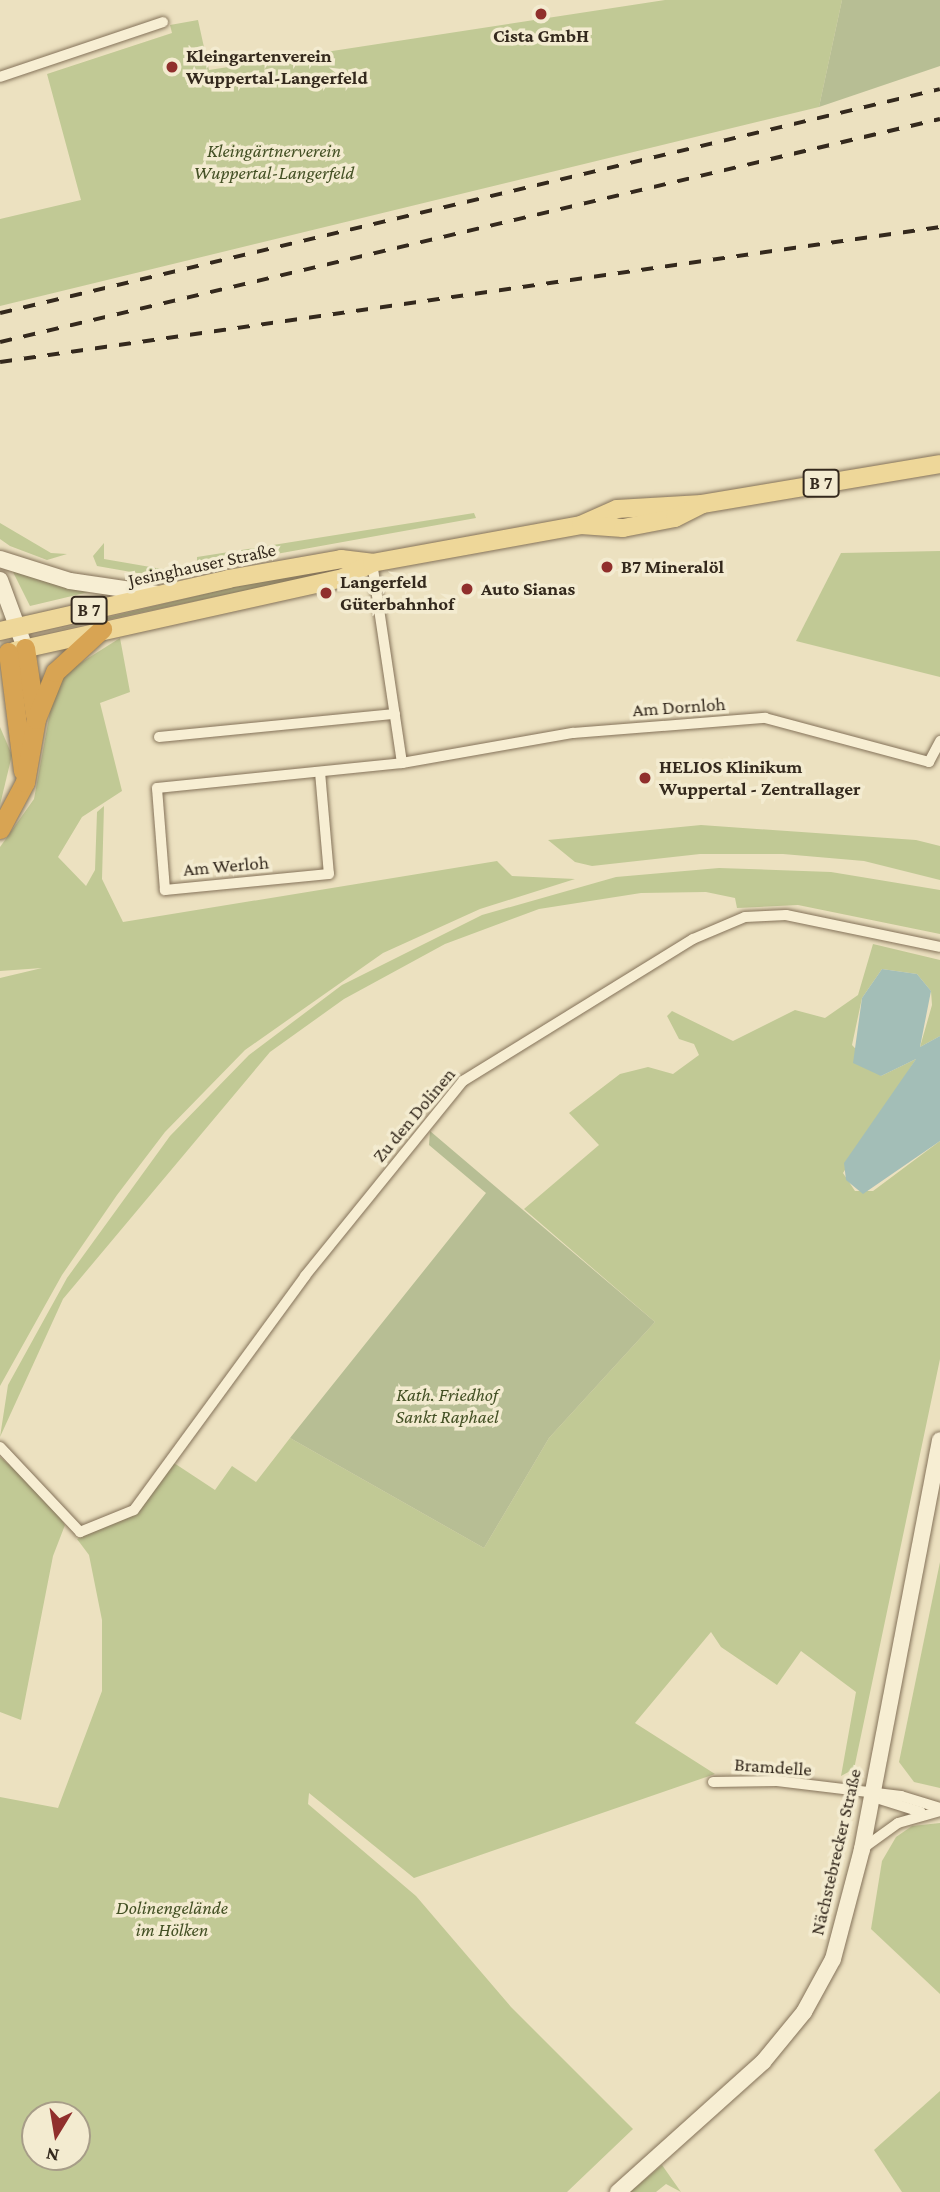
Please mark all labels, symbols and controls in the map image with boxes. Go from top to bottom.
marker: Cista GmbH [533,6,549,22]
place label: Cista GmbH [493,25,589,47]
place label: Kleingartenverein Wuppertal-Langerfeld [186,45,368,89]
marker: Kleingartenverein Wuppertal-Langerfeld [164,59,180,75]
park label: Kleingärtnerverein Wuppertal-Langerfeld [194,140,354,184]
road number: B 7 [802,468,840,498]
street label: Jesinghauser Straße [126,538,278,592]
place label: B7 Mineralöl [621,556,724,578]
marker: B7 Mineralöl [599,559,615,575]
place label: Langerfeld Güterbahnhof [340,571,454,615]
place label: Auto Sianas [481,578,575,600]
marker: Auto Sianas [459,581,475,597]
marker: Langerfeld Güterbahnhof [318,585,334,601]
road number: B 7 [70,596,108,624]
street label: Am Dornloh [632,692,726,722]
place label: HELIOS Klinikum Wuppertal - Zentrallager [659,756,861,800]
marker: HELIOS Klinikum Wuppertal - Zentrallager [637,770,653,786]
street label: Am Werloh [182,851,270,881]
street label: Zu den Dolinen [368,1063,460,1167]
park label: Kath. Friedhof Sankt Raphael [395,1384,499,1428]
street label: Bramdelle [734,1753,812,1781]
street label: Nächstebrecker Straße [806,1767,866,1937]
park label: Dolinengelände im Hölken [116,1897,228,1941]
north arrow [21,2101,91,2171]
text: N [44,2144,61,2167]

